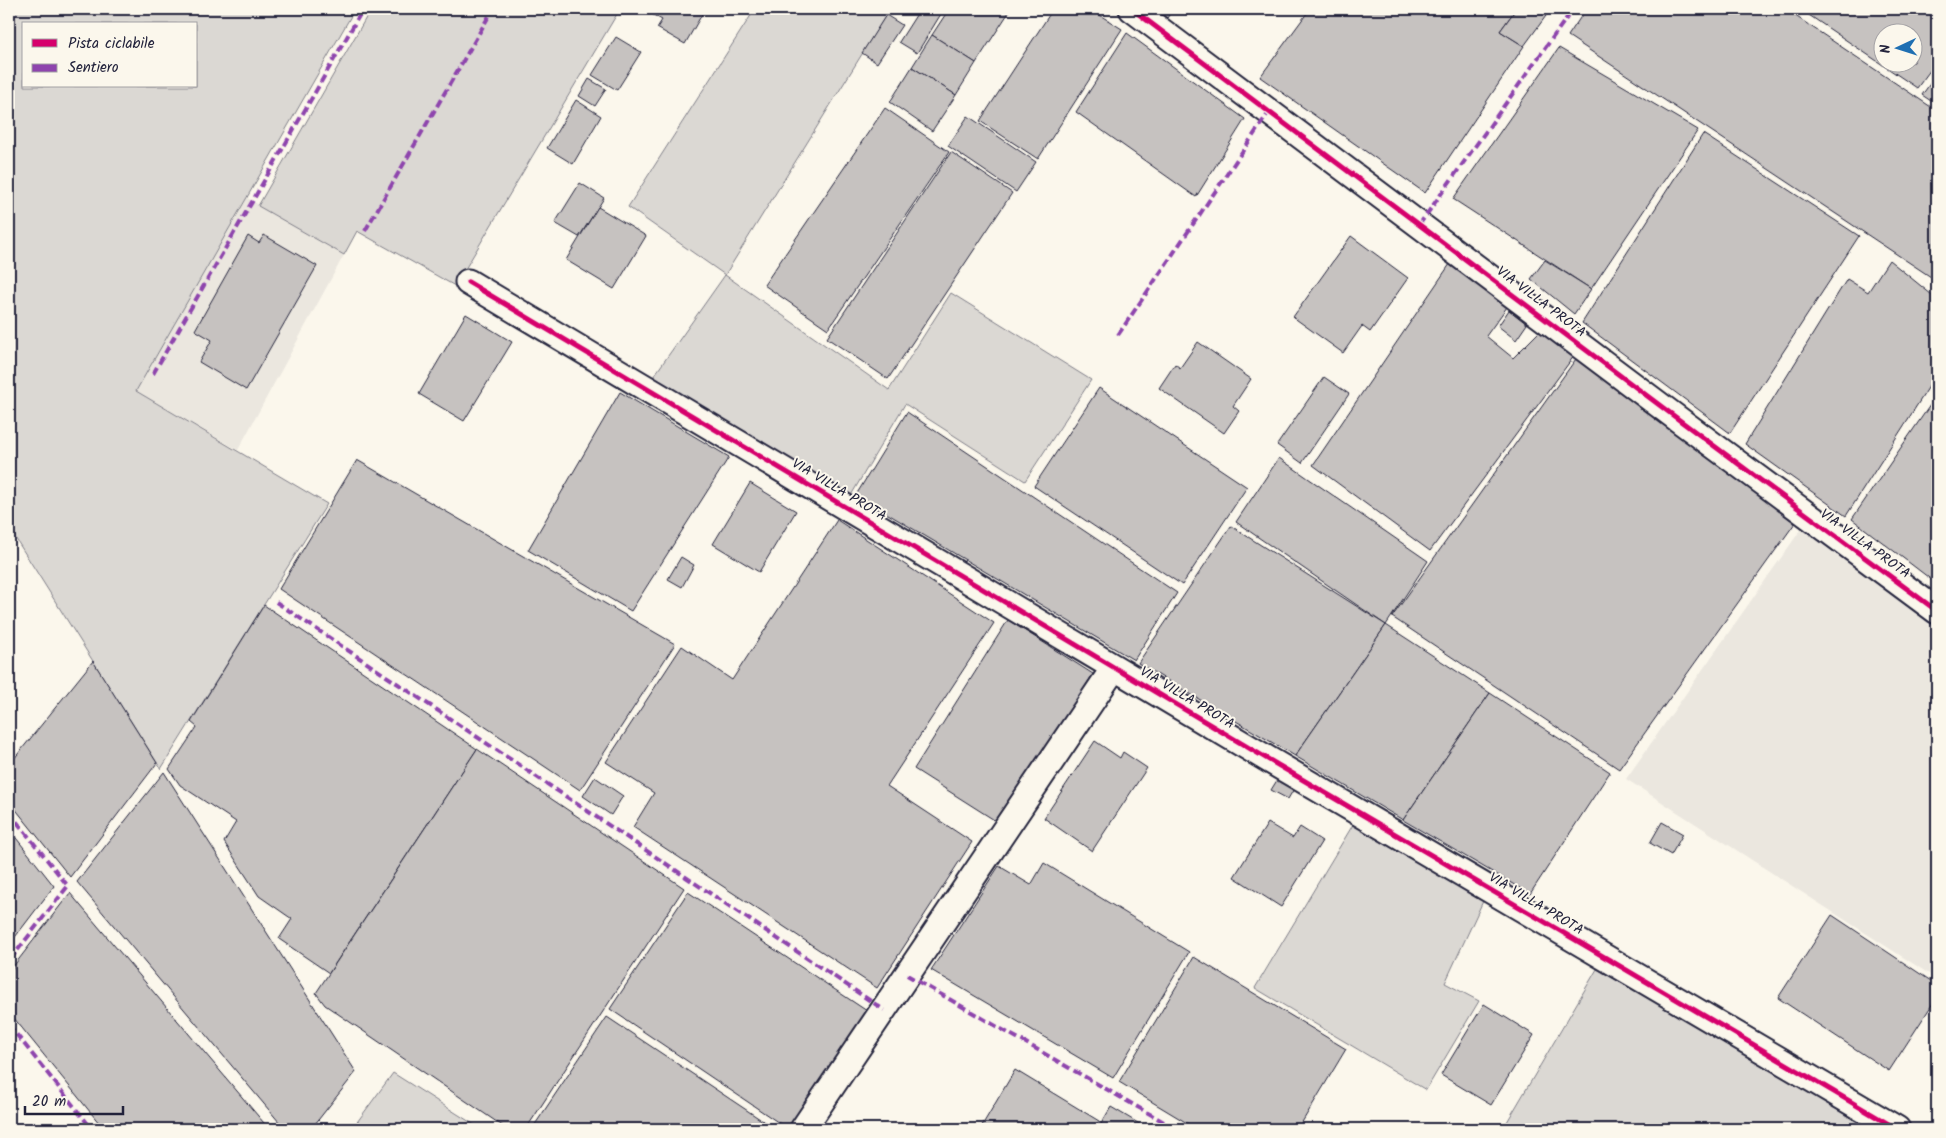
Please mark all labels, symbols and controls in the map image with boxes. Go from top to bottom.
legend [22,22,198,88]
north arrow [1874,22,1924,72]
text: Pista ciclabile [68,32,155,56]
text: N [1875,44,1897,54]
text: Sentiero [68,56,119,80]
street label: VIA VILLA PROTA [1491,261,1591,343]
street label: VIA VILLA PROTA [787,453,891,527]
street label: VIA VILLA PROTA [1815,504,1915,584]
street label: VIA VILLA PROTA [1135,661,1239,735]
street label: VIA VILLA PROTA [1484,867,1588,941]
scale bar [25,1083,122,1115]
text: 20 m [32,1090,66,1114]

